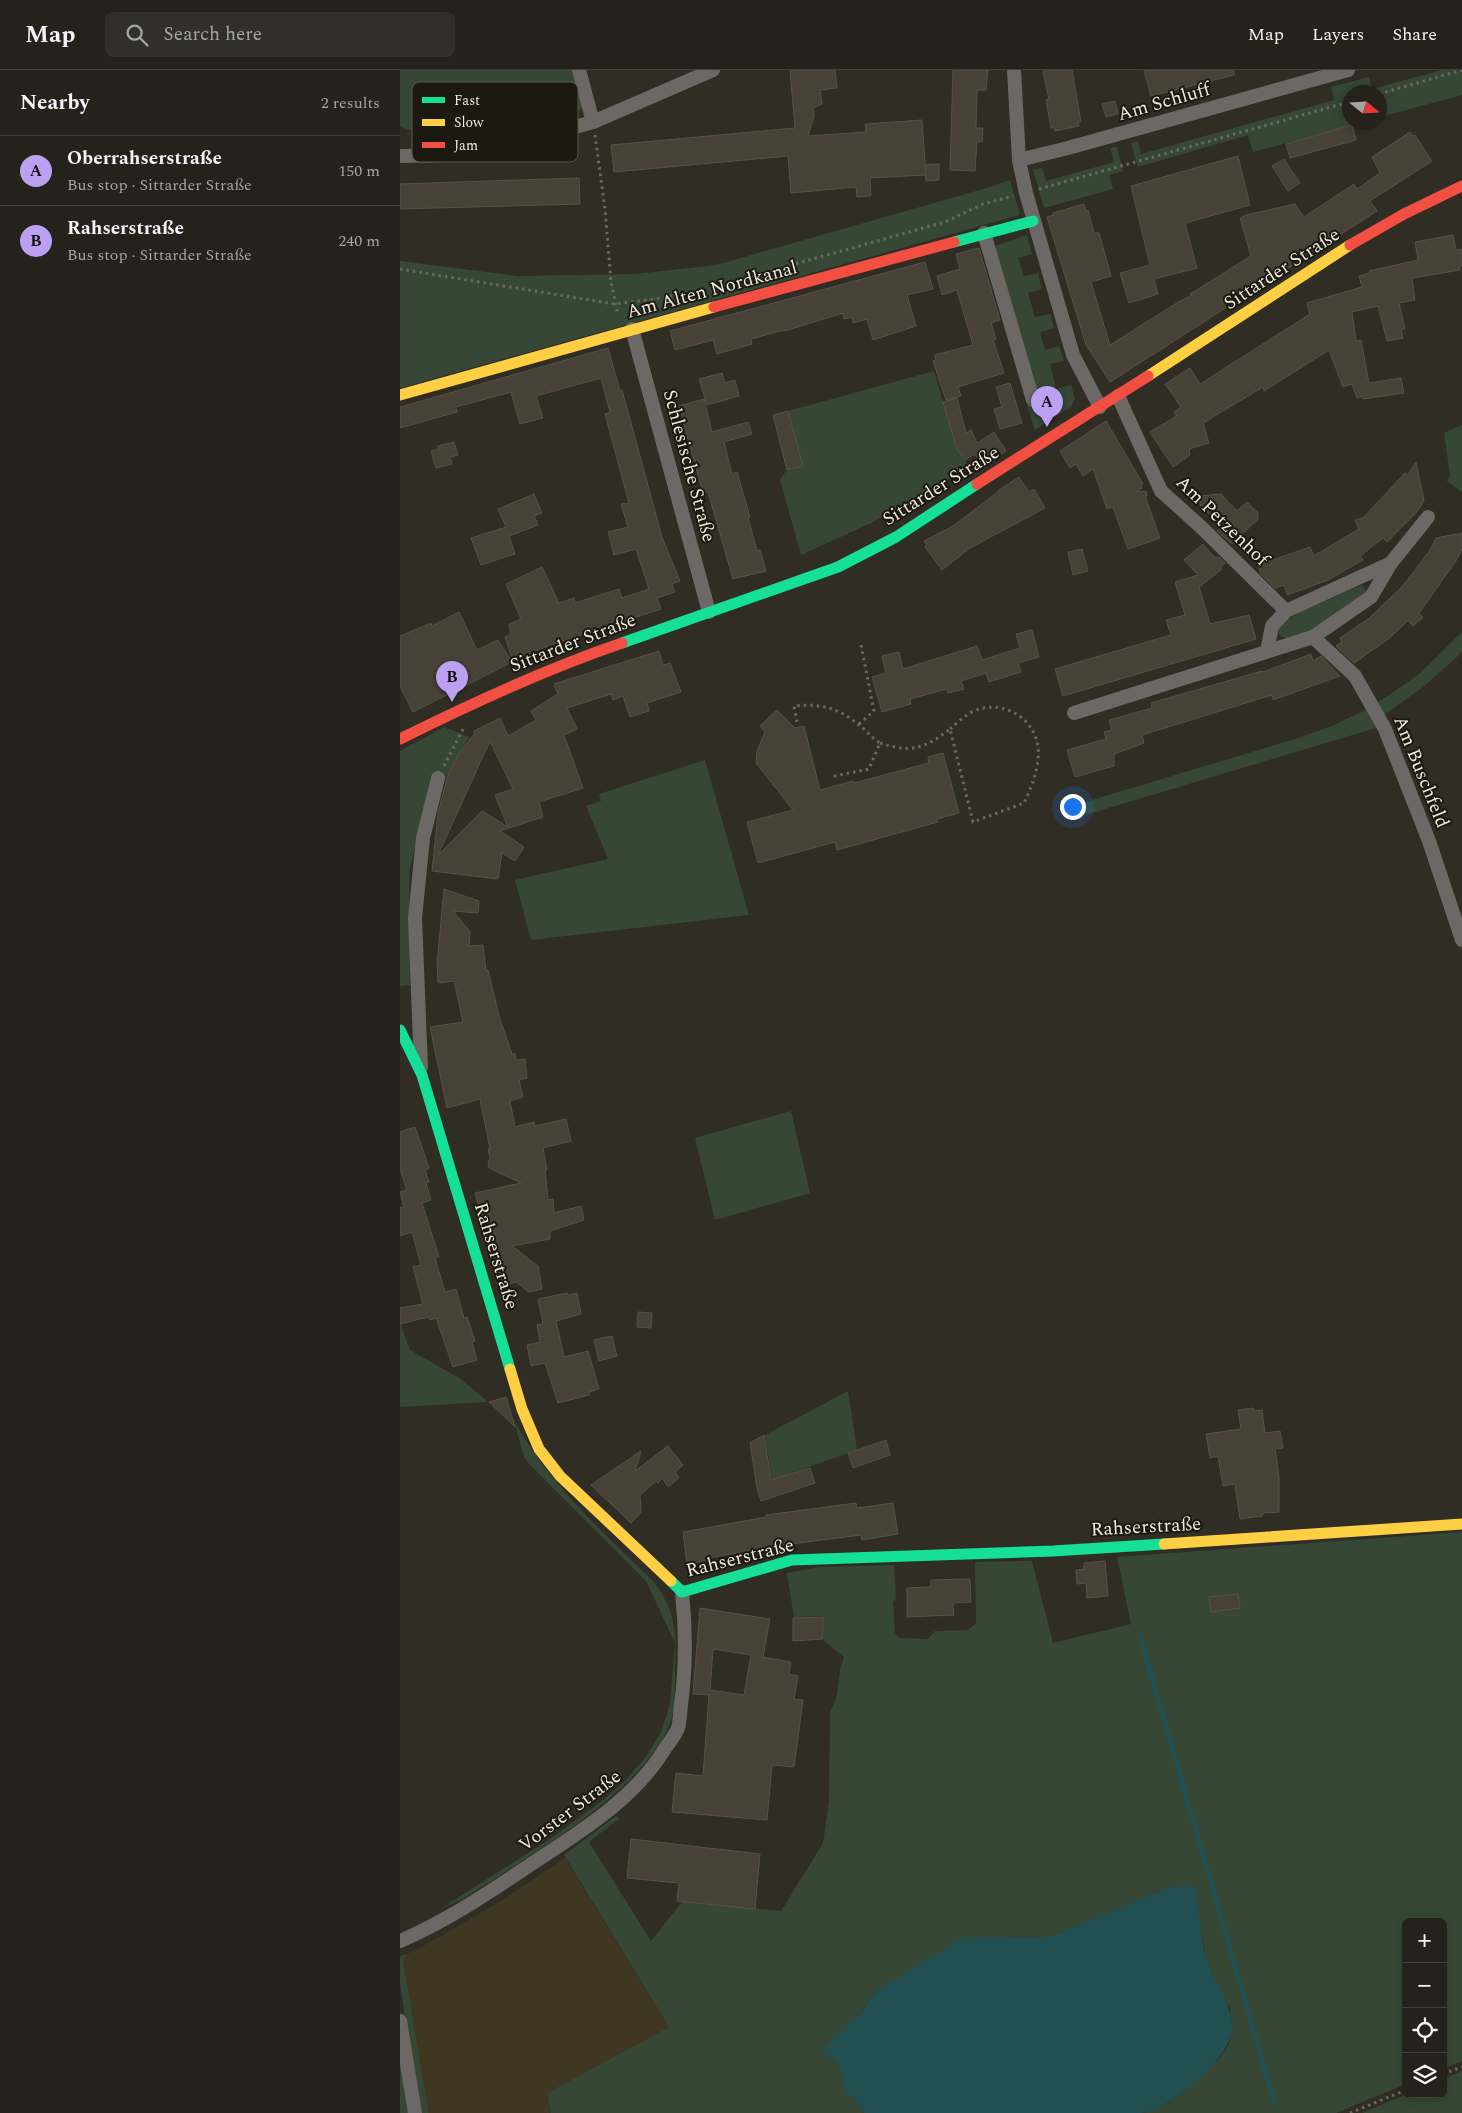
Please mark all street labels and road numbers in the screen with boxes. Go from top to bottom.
street label: Am Schluff [1114,74,1216,129]
street label: Sittarder Straße [1218,221,1346,317]
street label: Am Alten Nordkanal [623,253,801,327]
street label: Schlesische Straße [655,387,723,545]
street label: Sittarder Straße [877,438,1005,534]
street label: Am Petzenhof [1169,469,1276,574]
street label: Sittarder Straße [506,606,640,680]
street label: Am Buschfeld [1385,712,1457,832]
street label: Rahserstraße [466,1199,526,1313]
street label: Rahserstraße [1090,1510,1202,1544]
street label: Rahserstraße [683,1531,797,1585]
street label: Vorster Straße [513,1763,627,1859]

